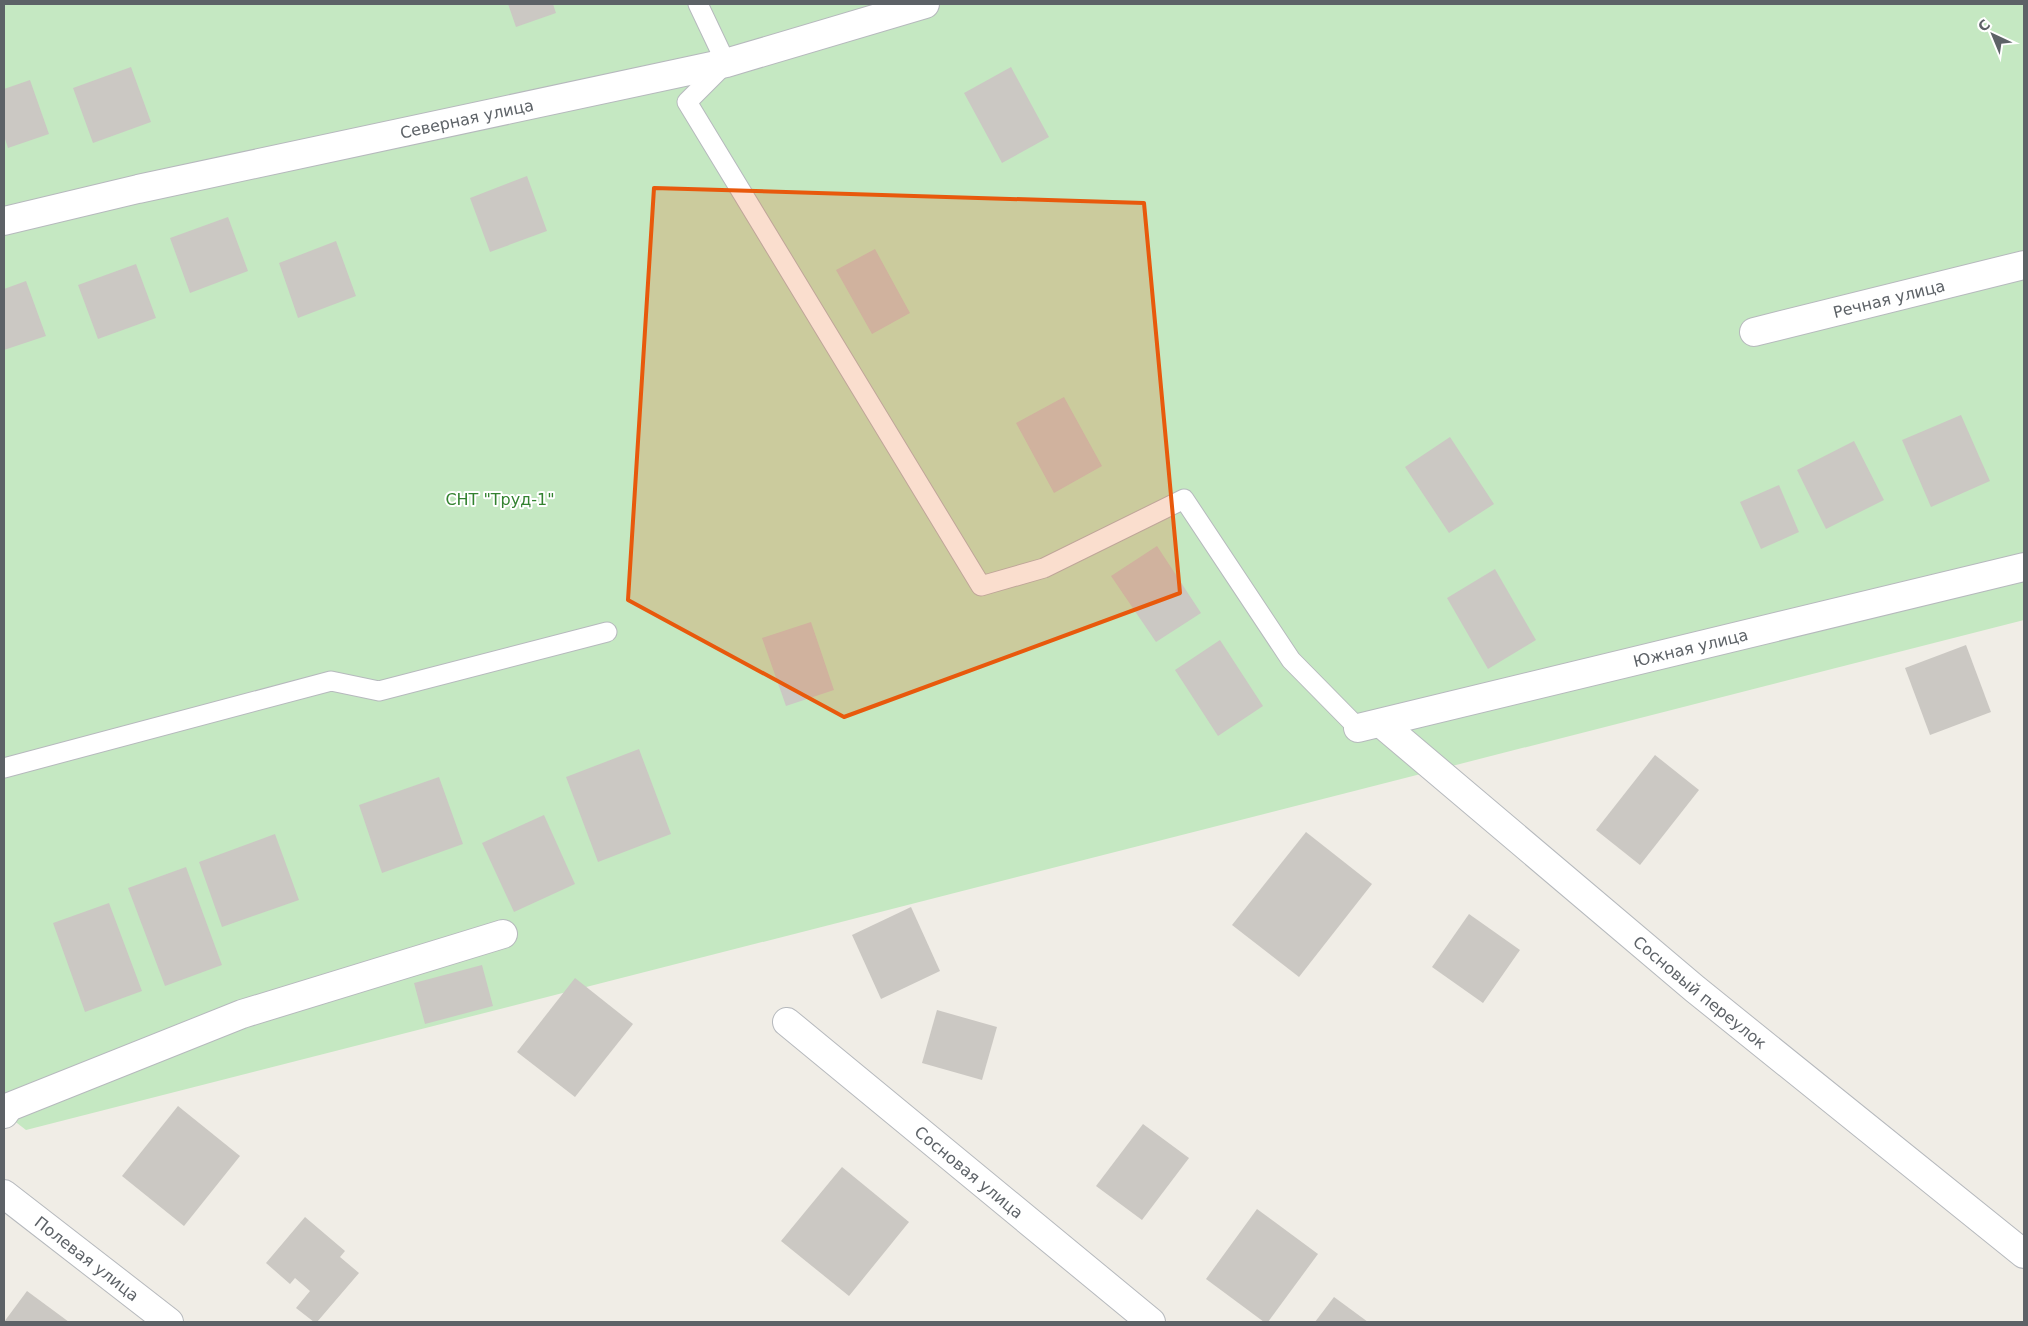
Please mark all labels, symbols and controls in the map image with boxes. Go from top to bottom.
north arrow [1968,10,2018,60]
text: С [1975,16,1993,35]
street label: Северная улица [398,95,535,142]
street label: Речная улица [1831,275,1947,322]
park label: СНТ "Труд-1" [445,490,555,509]
street label: Южная улица [1631,625,1750,671]
street label: Сосновый переулок [1630,932,1771,1053]
street label: Сосновая улица [911,1122,1027,1222]
street label: Полевая улица [31,1212,143,1305]

